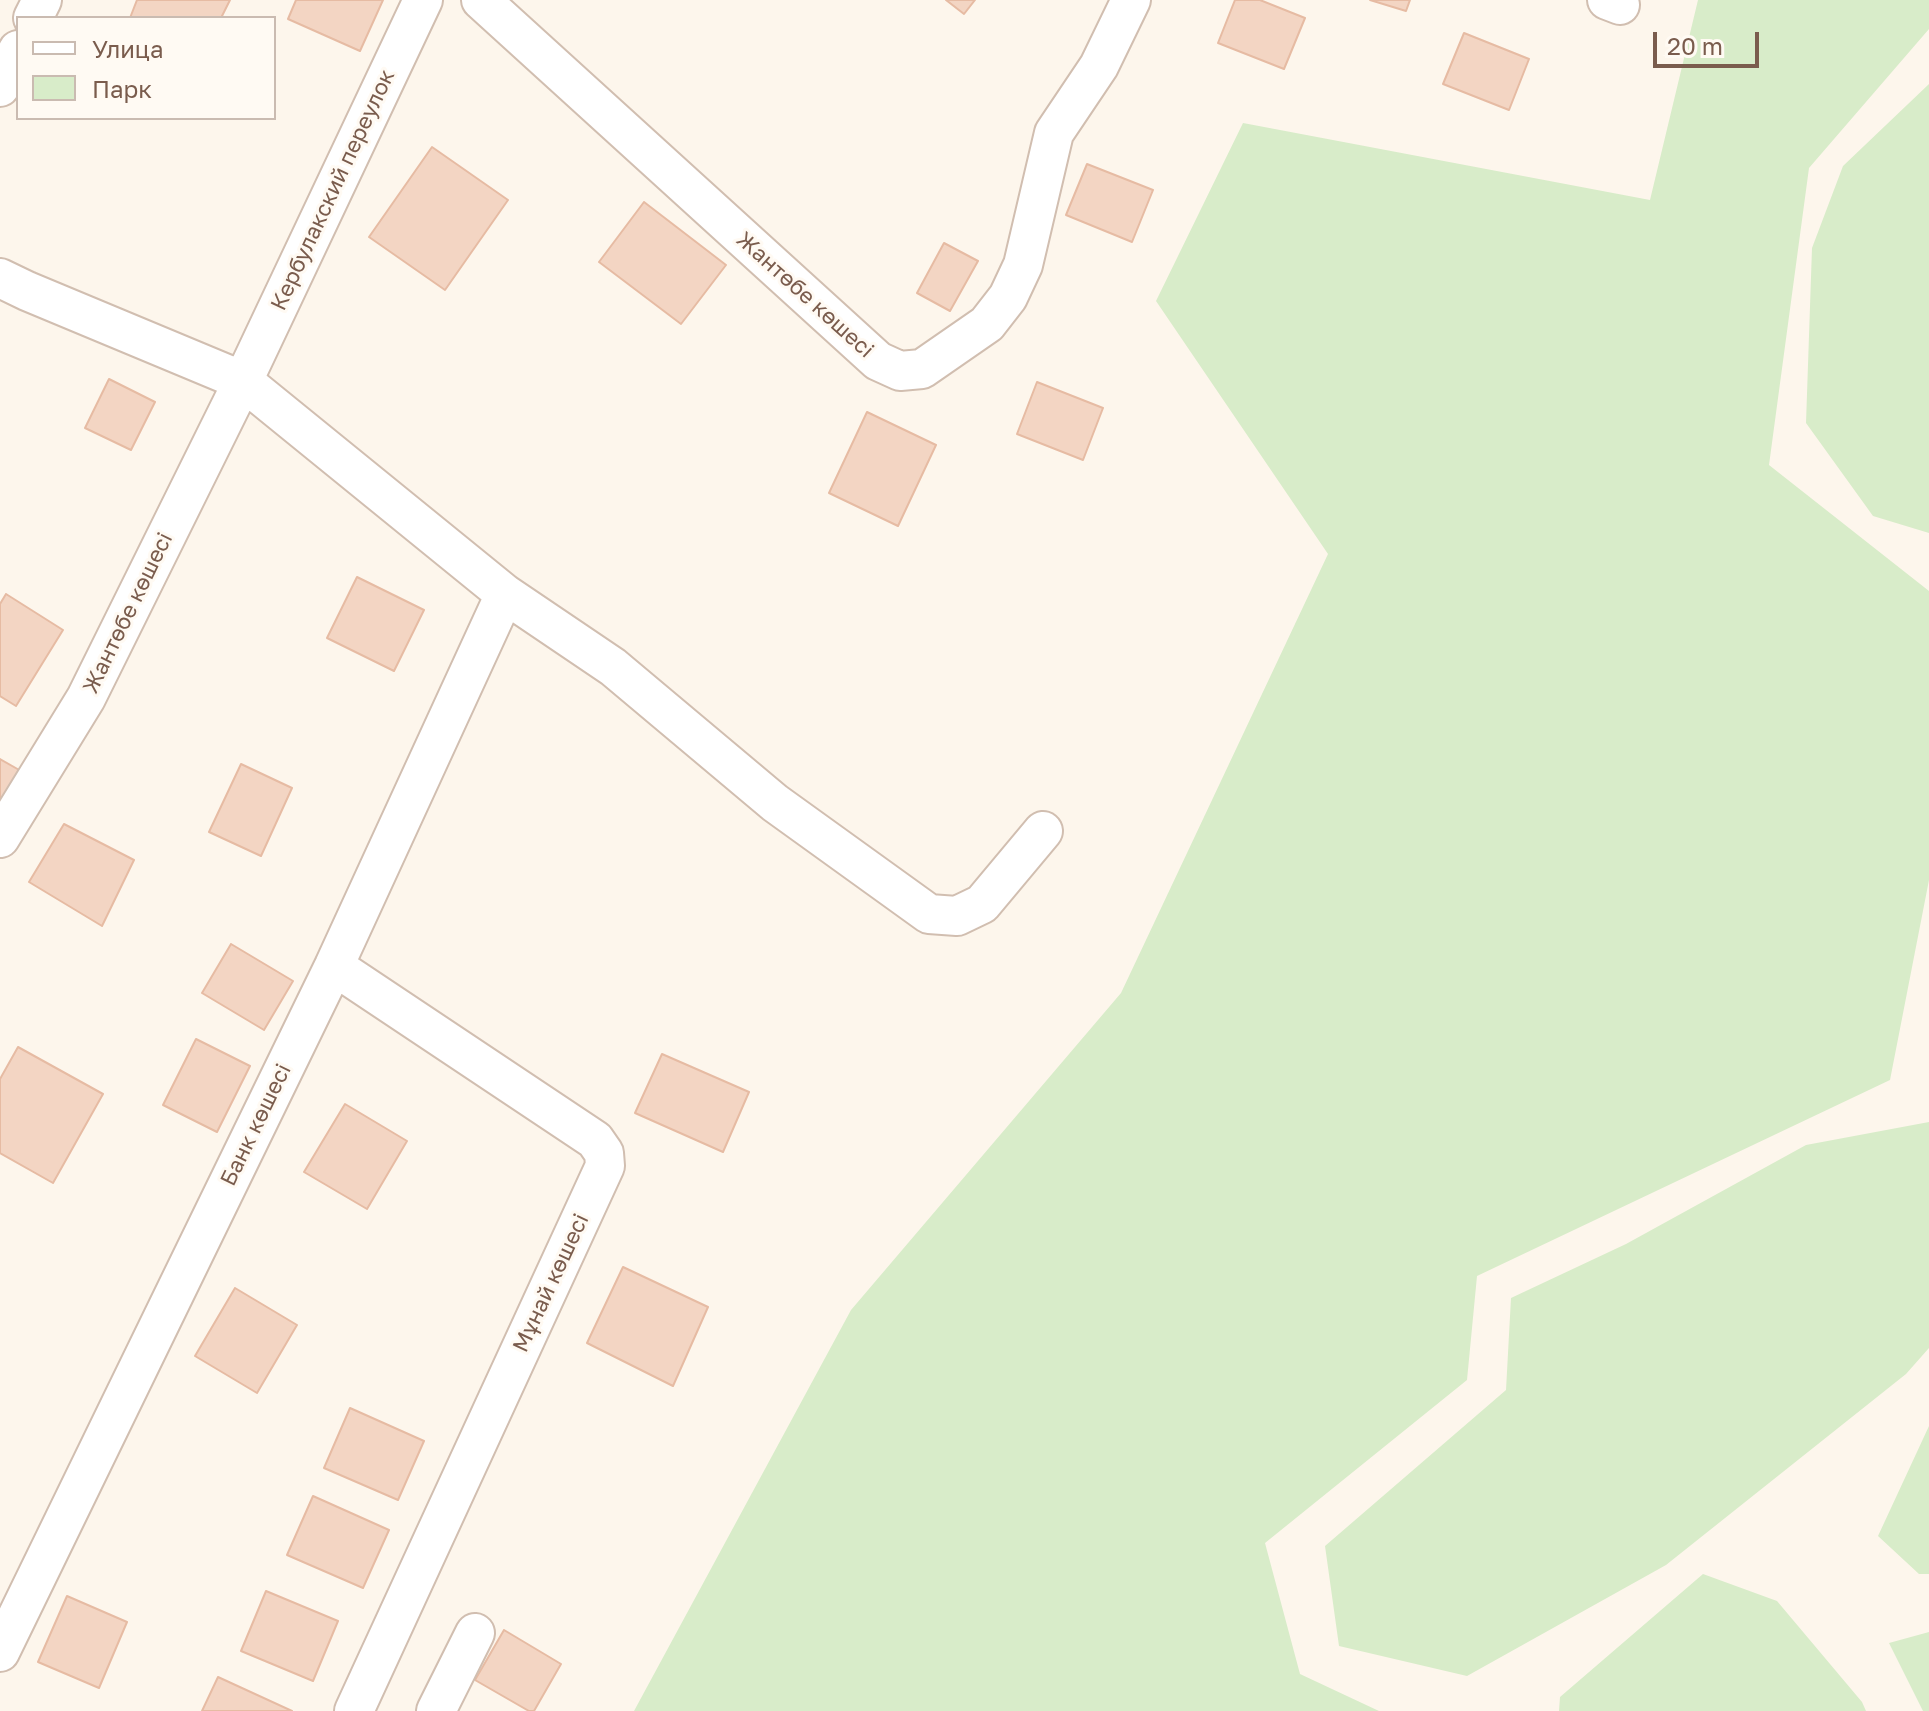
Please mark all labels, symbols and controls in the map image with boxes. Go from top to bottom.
legend [16,16,276,120]
scale bar [1657,16,1763,66]
text: 20 m [1667,31,1723,60]
text: Улица [92,34,164,63]
street label: Кербулакский переулок [266,65,400,315]
text: Парк [92,74,152,103]
street label: Жантөбе көшесі [731,226,879,364]
street label: Жантөбе көшесі [78,528,178,698]
street label: Банк көшесі [215,1060,297,1190]
street label: Мұнай көшесі [507,1210,595,1356]

